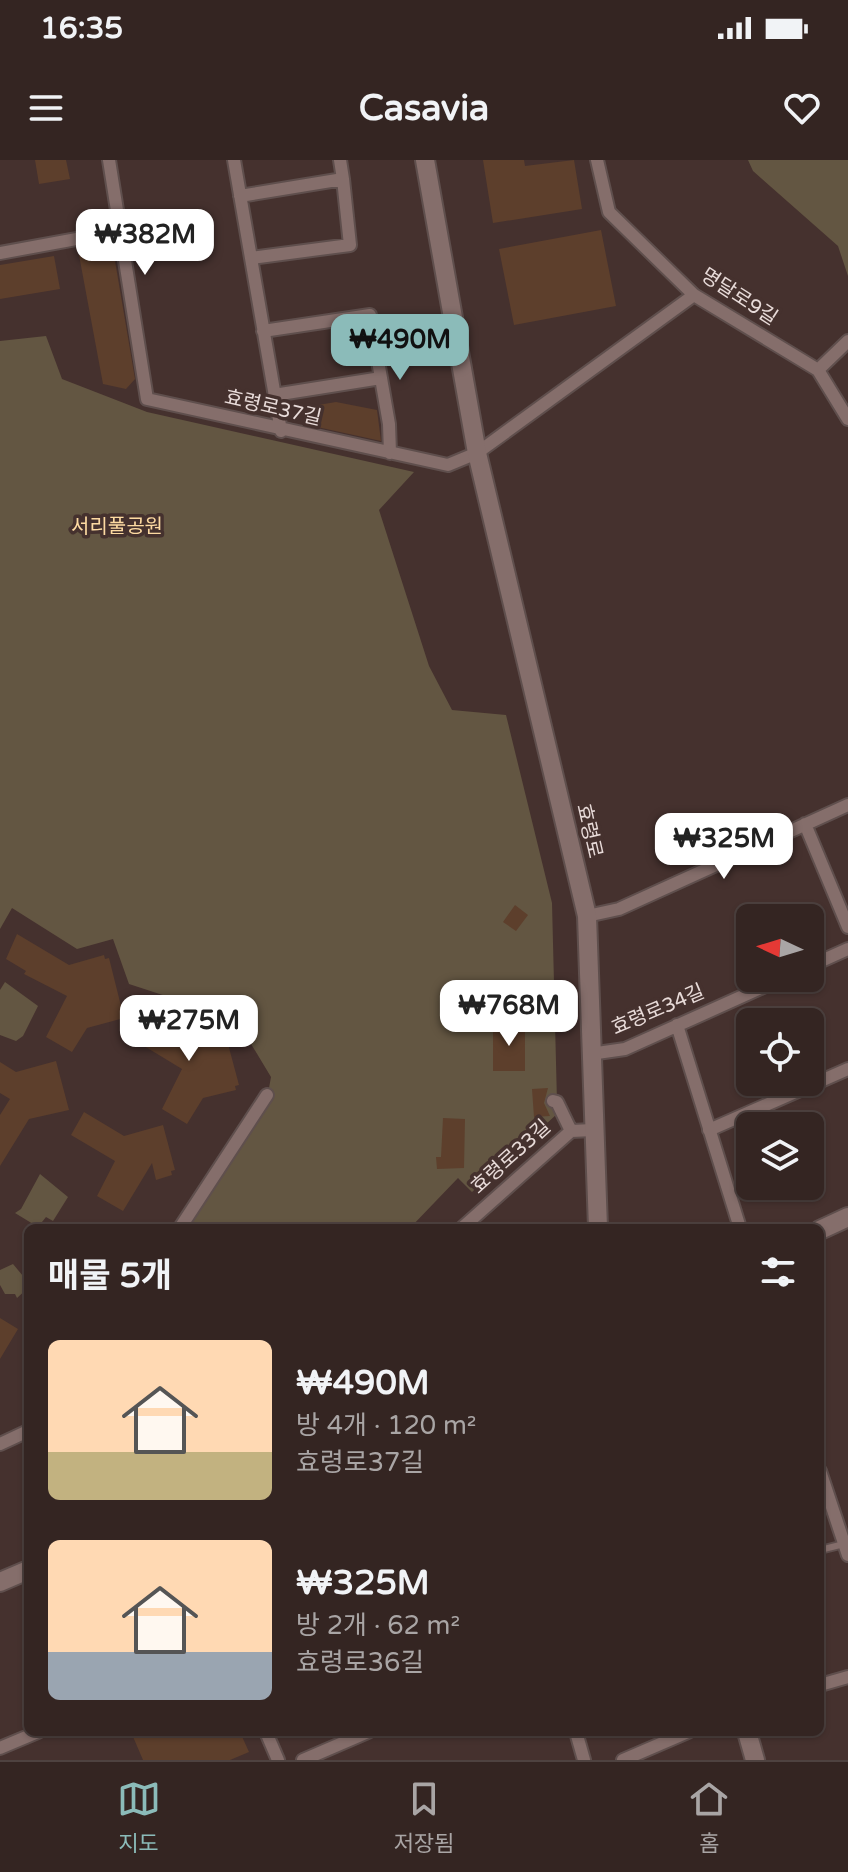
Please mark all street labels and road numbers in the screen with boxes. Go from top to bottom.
street label: 명달로9길 [696,263,782,331]
street label: 효령로37길 [222,385,324,431]
street label: 효령로 [571,801,607,861]
street label: 효령로34길 [608,980,708,1040]
street label: 효령로33길 [466,1115,556,1199]

